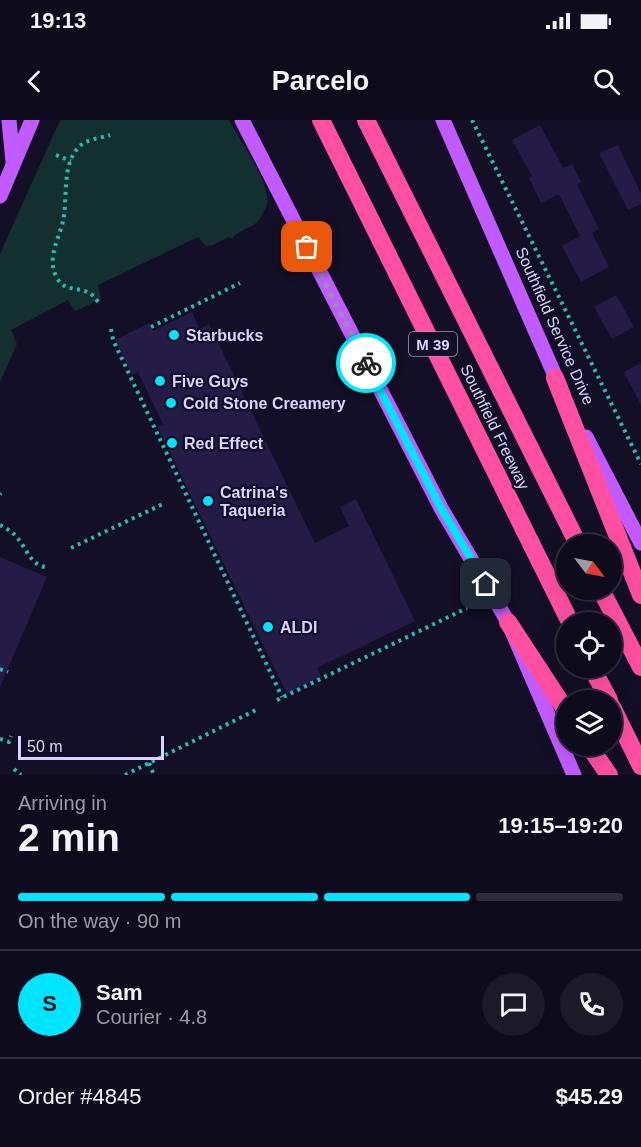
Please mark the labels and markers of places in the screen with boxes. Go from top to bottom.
pin [281,221,332,272]
place label: Starbucks [186,327,263,344]
marker: Starbucks [167,328,181,342]
place label: Five Guys [172,373,249,390]
marker: Five Guys [153,374,167,388]
place label: Cold Stone Creamery [183,395,346,412]
marker: Cold Stone Creamery [164,396,178,410]
place label: Red Effect [184,435,264,452]
marker: Red Effect [165,436,179,450]
place label: Catrina's Taqueria [220,484,288,519]
marker: Catrina's Taqueria [201,494,215,508]
pin [460,558,511,609]
place label: ALDI [280,619,317,636]
marker: ALDI [261,620,275,634]

